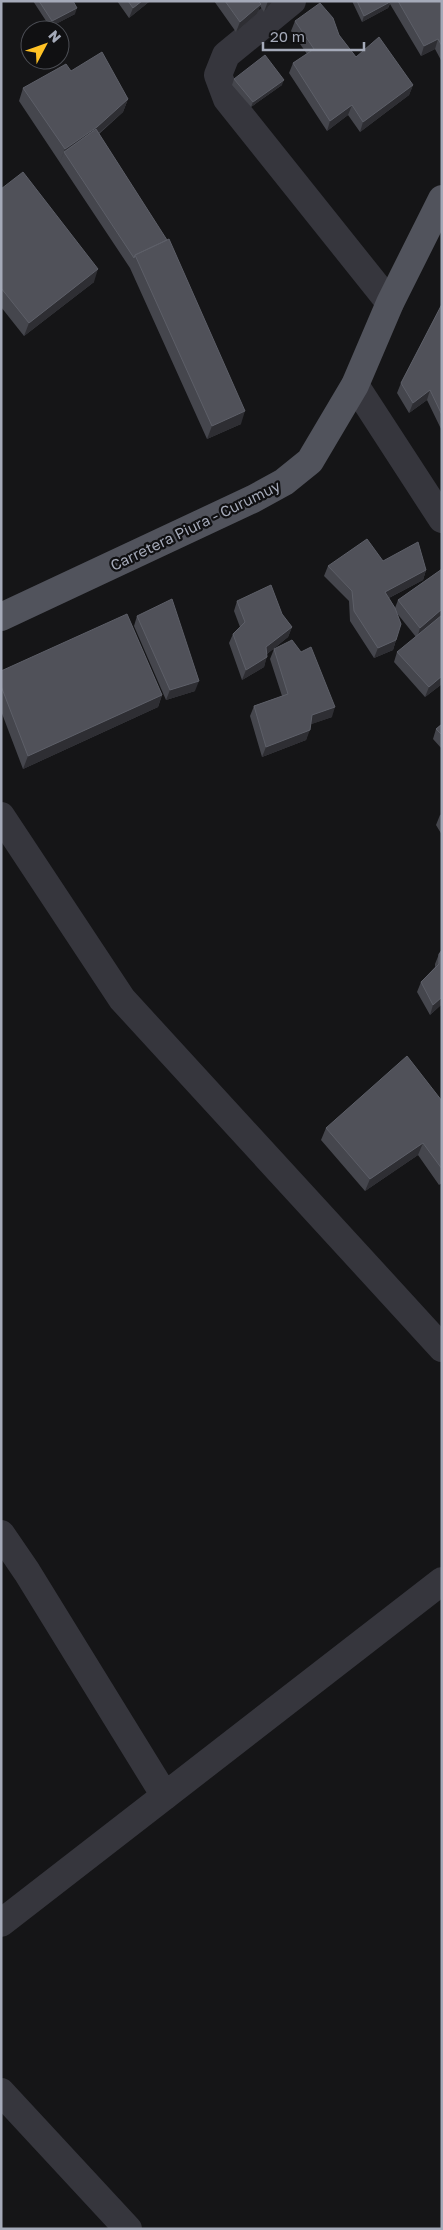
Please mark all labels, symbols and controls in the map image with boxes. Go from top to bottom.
north arrow [20,20,70,70]
scale bar [263,20,364,52]
text: N [45,27,65,46]
text: 20 m [270,27,305,45]
street label: Carretera Piura - Curumuy [107,476,283,574]

